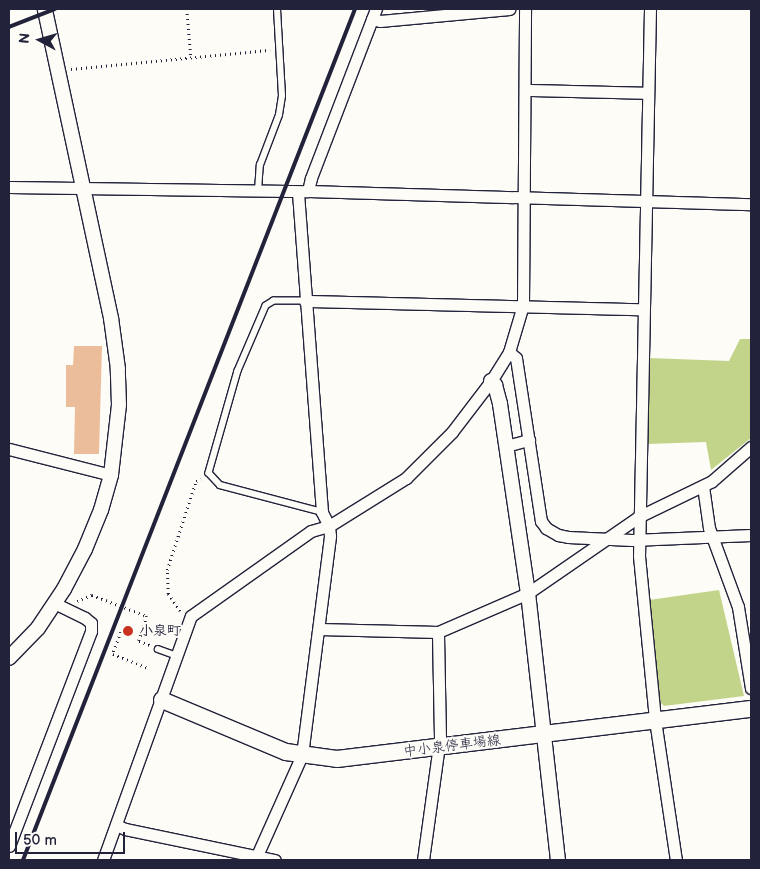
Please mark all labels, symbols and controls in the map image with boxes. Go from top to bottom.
north arrow [15,15,65,65]
text: N [16,32,34,45]
place label: 小泉町 [139,623,181,639]
marker: 小泉町 [121,624,135,638]
street label: 中小泉停車場線 [402,732,502,760]
scale bar [18,822,128,854]
text: 50 m [23,831,57,850]

